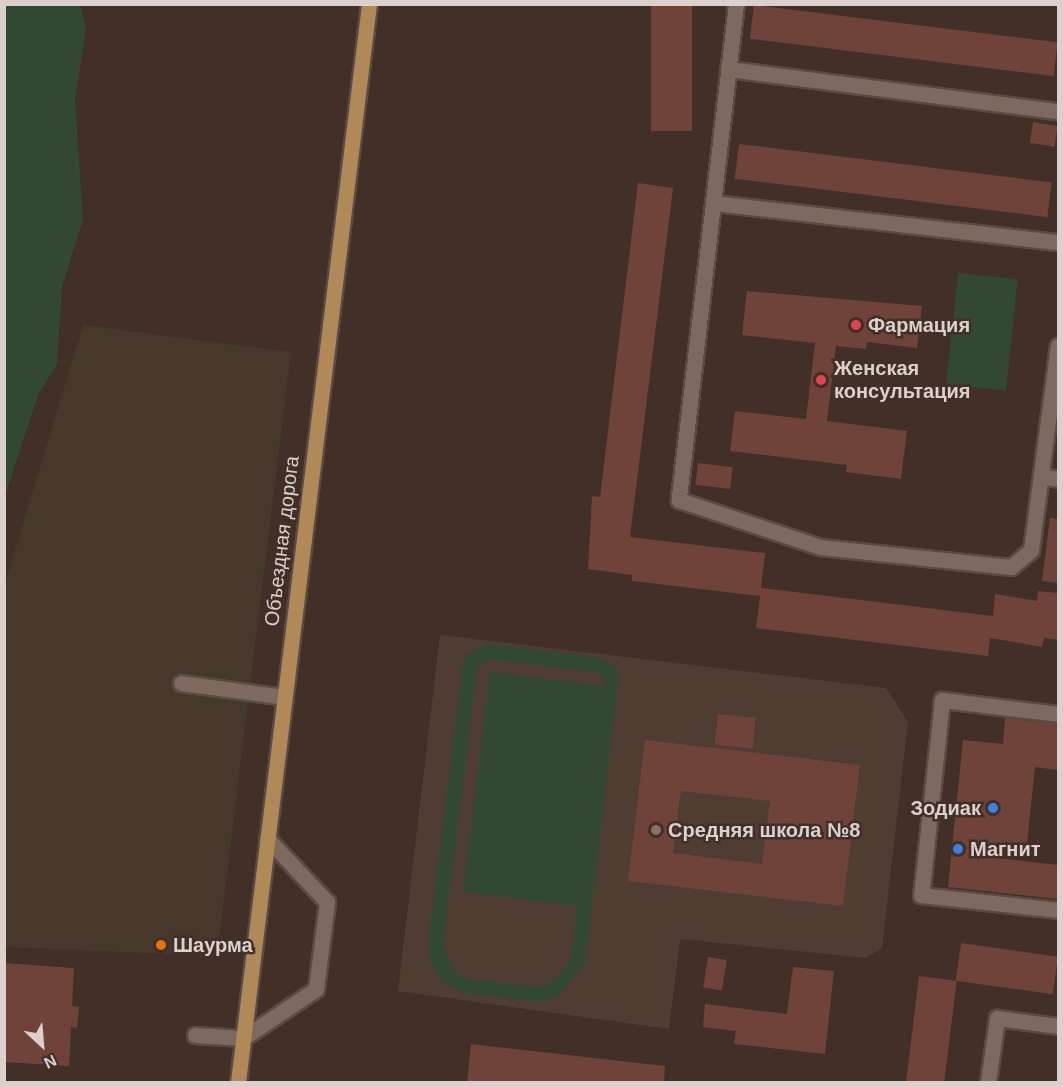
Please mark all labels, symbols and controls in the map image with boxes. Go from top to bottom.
place label: Фармация [868,313,970,337]
marker: Фармация [849,318,863,332]
place label: Женская консультация [834,356,970,403]
marker: Женская консультация [812,371,830,389]
street label: Объездная дорога [260,454,304,628]
place label: Зодиак [910,796,981,820]
marker: Зодиак [986,801,1000,815]
place label: Средняя школа №8 [668,818,860,842]
marker: Средняя школа №8 [649,823,663,837]
place label: Магнит [970,837,1041,861]
marker: Магнит [951,842,965,856]
place label: Шаурма [173,933,253,957]
marker: Шаурма [154,938,168,952]
north arrow [12,1015,72,1075]
text: N [41,1051,59,1072]

